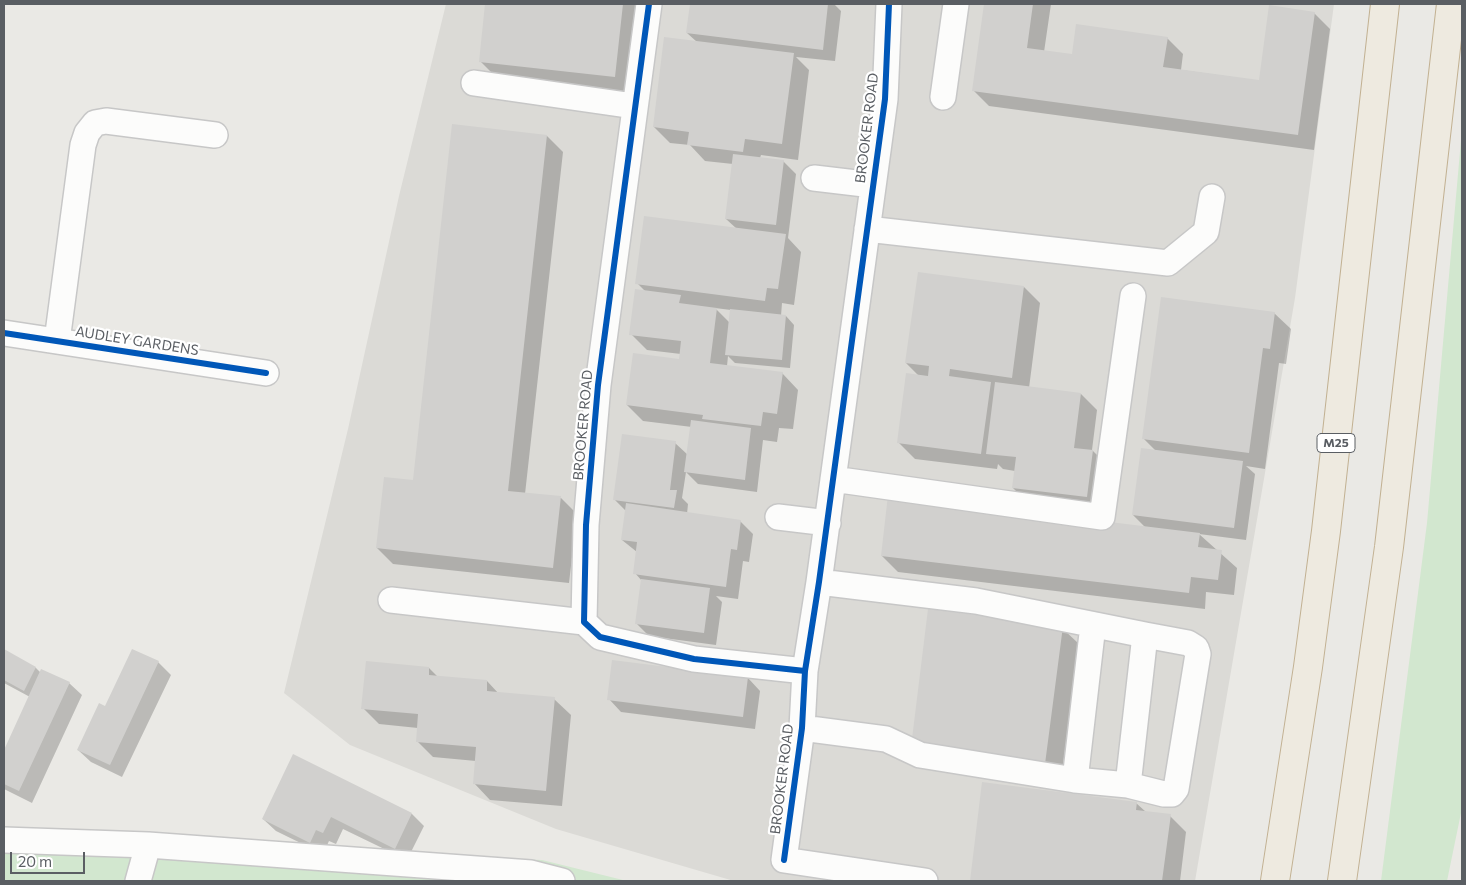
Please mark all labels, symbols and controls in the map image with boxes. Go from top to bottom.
street label: BROOKER ROAD [852,72,882,184]
street label: AUDLEY GARDENS [74,323,200,359]
street label: BROOKER ROAD [570,369,596,481]
road number: M25 [1317,433,1355,452]
street label: BROOKER ROAD [767,723,797,835]
scale bar [12,842,88,874]
text: 20 m [18,852,52,870]

